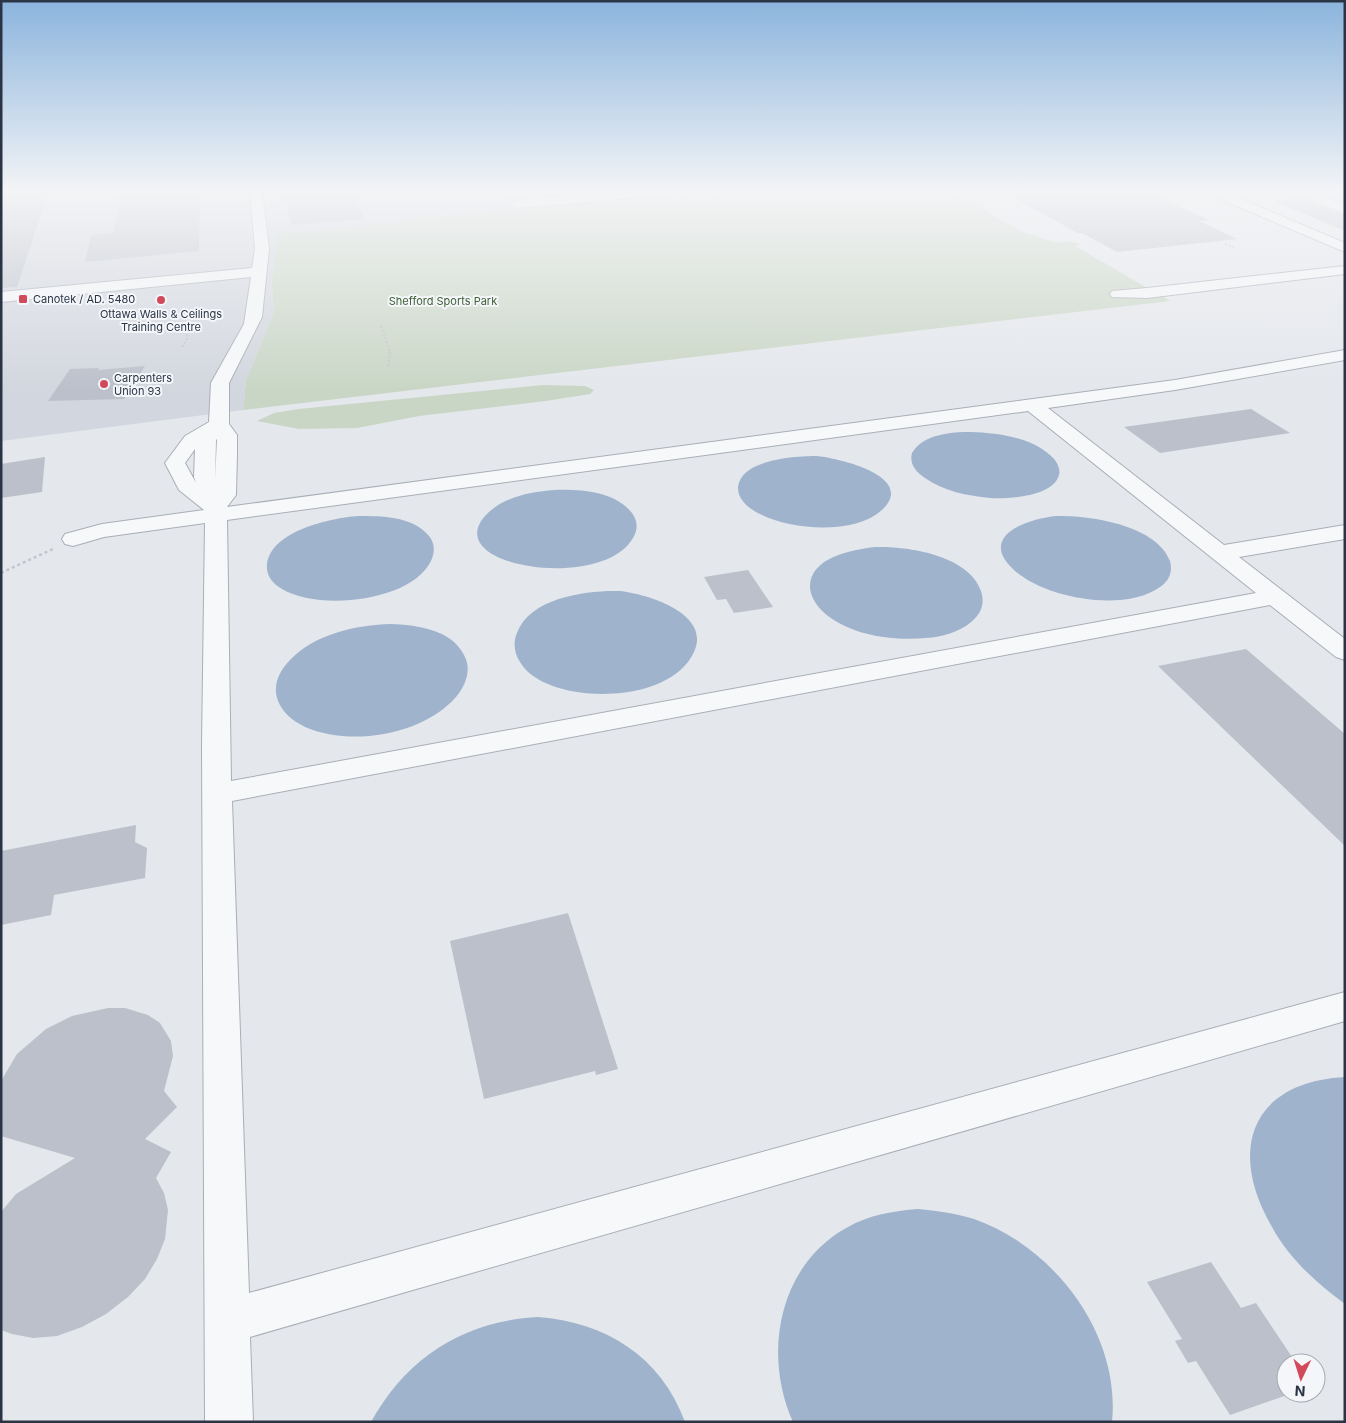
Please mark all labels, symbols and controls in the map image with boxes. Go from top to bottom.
place label: Canotek / AD. 5480 [33,292,135,306]
marker: Canotek / AD. 5480 [17,293,29,305]
marker: Ottawa Walls & Ceilings Training Centre [155,294,167,306]
park label: Shefford Sports Park [389,294,497,308]
place label: Ottawa Walls & Ceilings Training Centre [100,307,222,334]
place label: Carpenters Union 93 [114,371,172,398]
marker: Carpenters Union 93 [98,378,110,390]
north arrow [1276,1353,1326,1403]
text: N [1294,1383,1306,1400]

